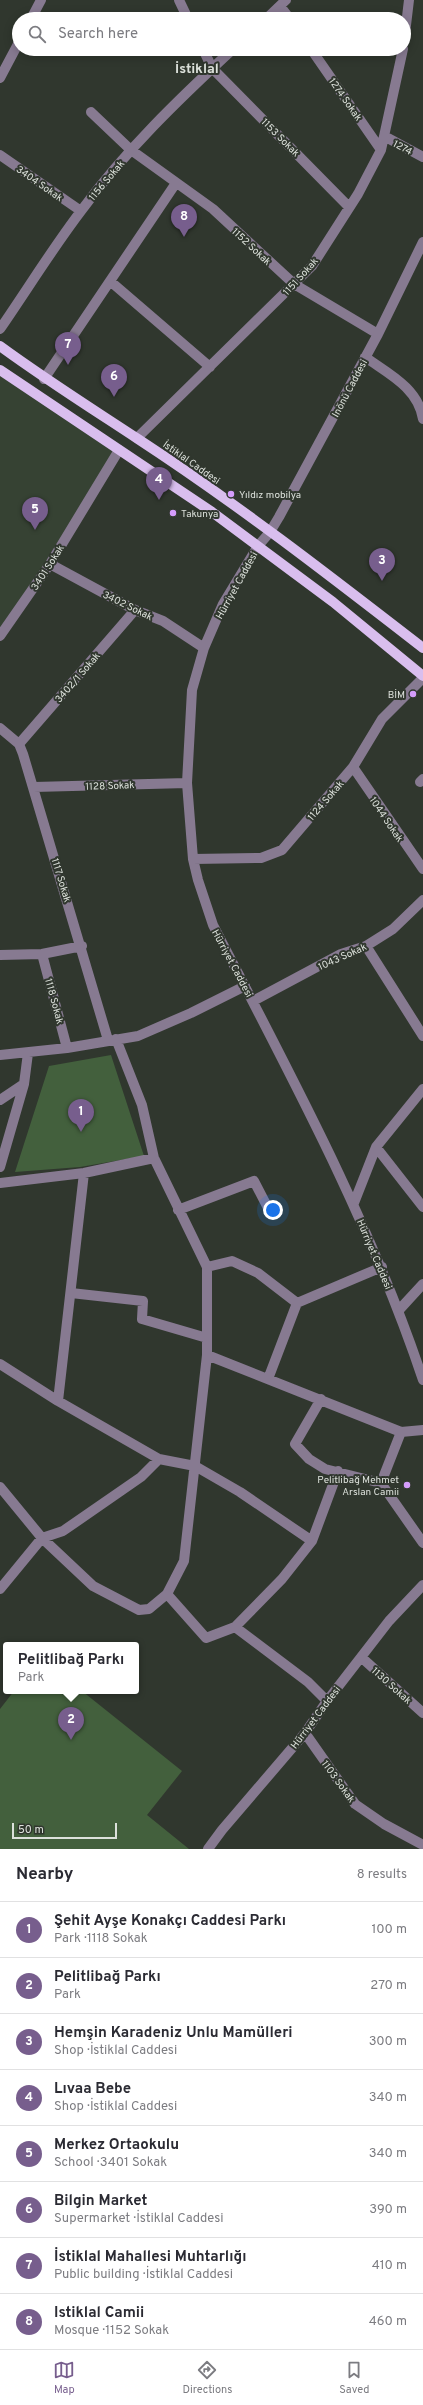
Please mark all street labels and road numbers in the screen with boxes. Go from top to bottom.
street label: 1274 Sokak [325,76,364,124]
street label: 1153 Sokak [258,116,302,160]
street label: 1274 [390,138,414,159]
street label: 1156 Sokak [86,158,128,204]
street label: 3404 Sokak [13,163,65,205]
street label: 1152 Sokak [229,226,273,269]
street label: 1151 Sokak [281,255,322,299]
street label: Inönü Caddesi [330,358,371,420]
street label: İstiklal Caddesi [160,439,222,488]
street label: 3401 Sokak [29,543,68,593]
street label: Hürriyet Caddesi [213,550,261,622]
street label: 3402 Sokak [100,589,155,624]
street label: 3402/1 Sokak [53,650,104,706]
street label: 1124 Sokak [305,778,347,824]
street label: 1128 Sokak [85,779,135,794]
street label: 1044 Sokak [366,795,406,845]
street label: 1117 Sokak [48,857,73,904]
street label: Hürriyet Caddesi [208,927,255,1000]
street label: 1043 Sokak [316,941,369,974]
street label: 1118 Sokak [41,977,66,1026]
street label: Hürriyet Caddesi [353,1217,394,1292]
street label: 1130 Sokak [368,1665,414,1707]
street label: Hürriyet Caddesi [288,1684,344,1752]
street label: 1103 Sokak [318,1758,358,1806]

